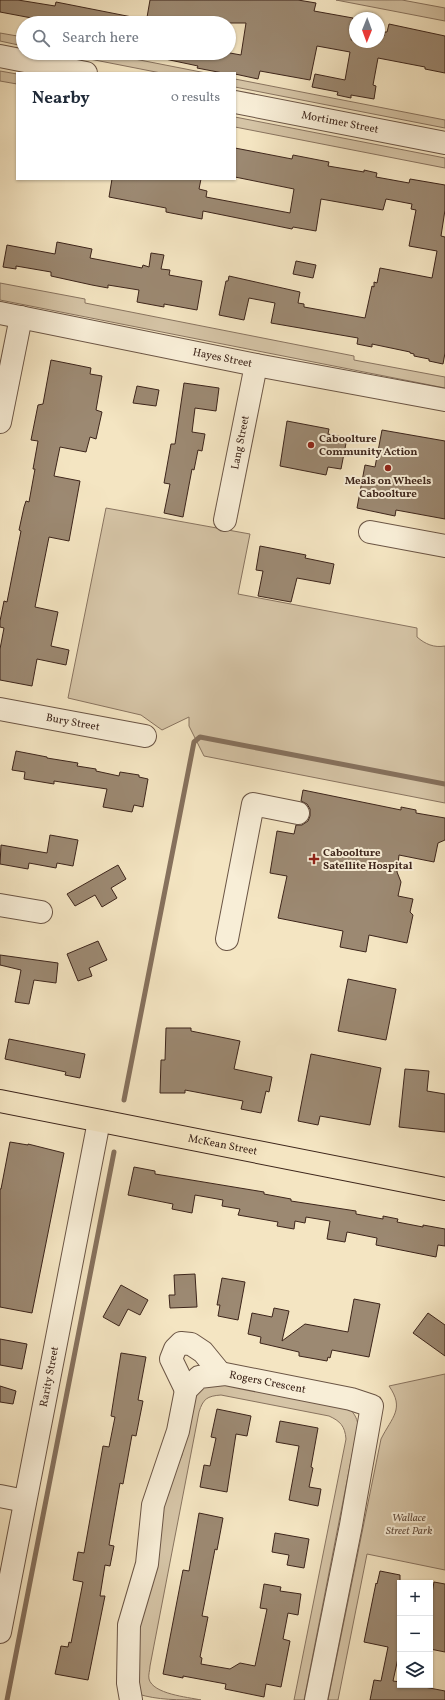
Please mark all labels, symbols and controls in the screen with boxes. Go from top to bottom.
north arrow [349,12,385,48]
search box [16,16,236,60]
icon: search [30,27,52,49]
text: Search here [62,28,139,49]
text: Nearby [32,87,90,110]
text: 0 results [171,89,220,107]
street label: Mortimer Street [300,108,380,137]
street label: Hayes Street [191,345,254,372]
street label: Lang Street [228,414,253,471]
place label: Caboolture Community Action [319,432,418,460]
marker: Caboolture Community Action [306,440,316,450]
marker: Meals on Wheels Caboolture [383,463,393,473]
place label: Meals on Wheels Caboolture [345,474,431,502]
street label: Bury Street [45,710,101,735]
place label: Caboolture Satellite Hospital [323,846,413,874]
marker: Caboolture Satellite Hospital [308,853,320,865]
street label: McKean Street [187,1131,259,1159]
street label: Rarity Street [36,1345,63,1408]
street label: Rogers Crescent [228,1368,307,1397]
park label: Wallace Street Park [386,1511,432,1539]
map controls [397,1580,433,1688]
button: + [397,1580,433,1616]
button: − [397,1616,433,1652]
button: layers [397,1652,433,1688]

